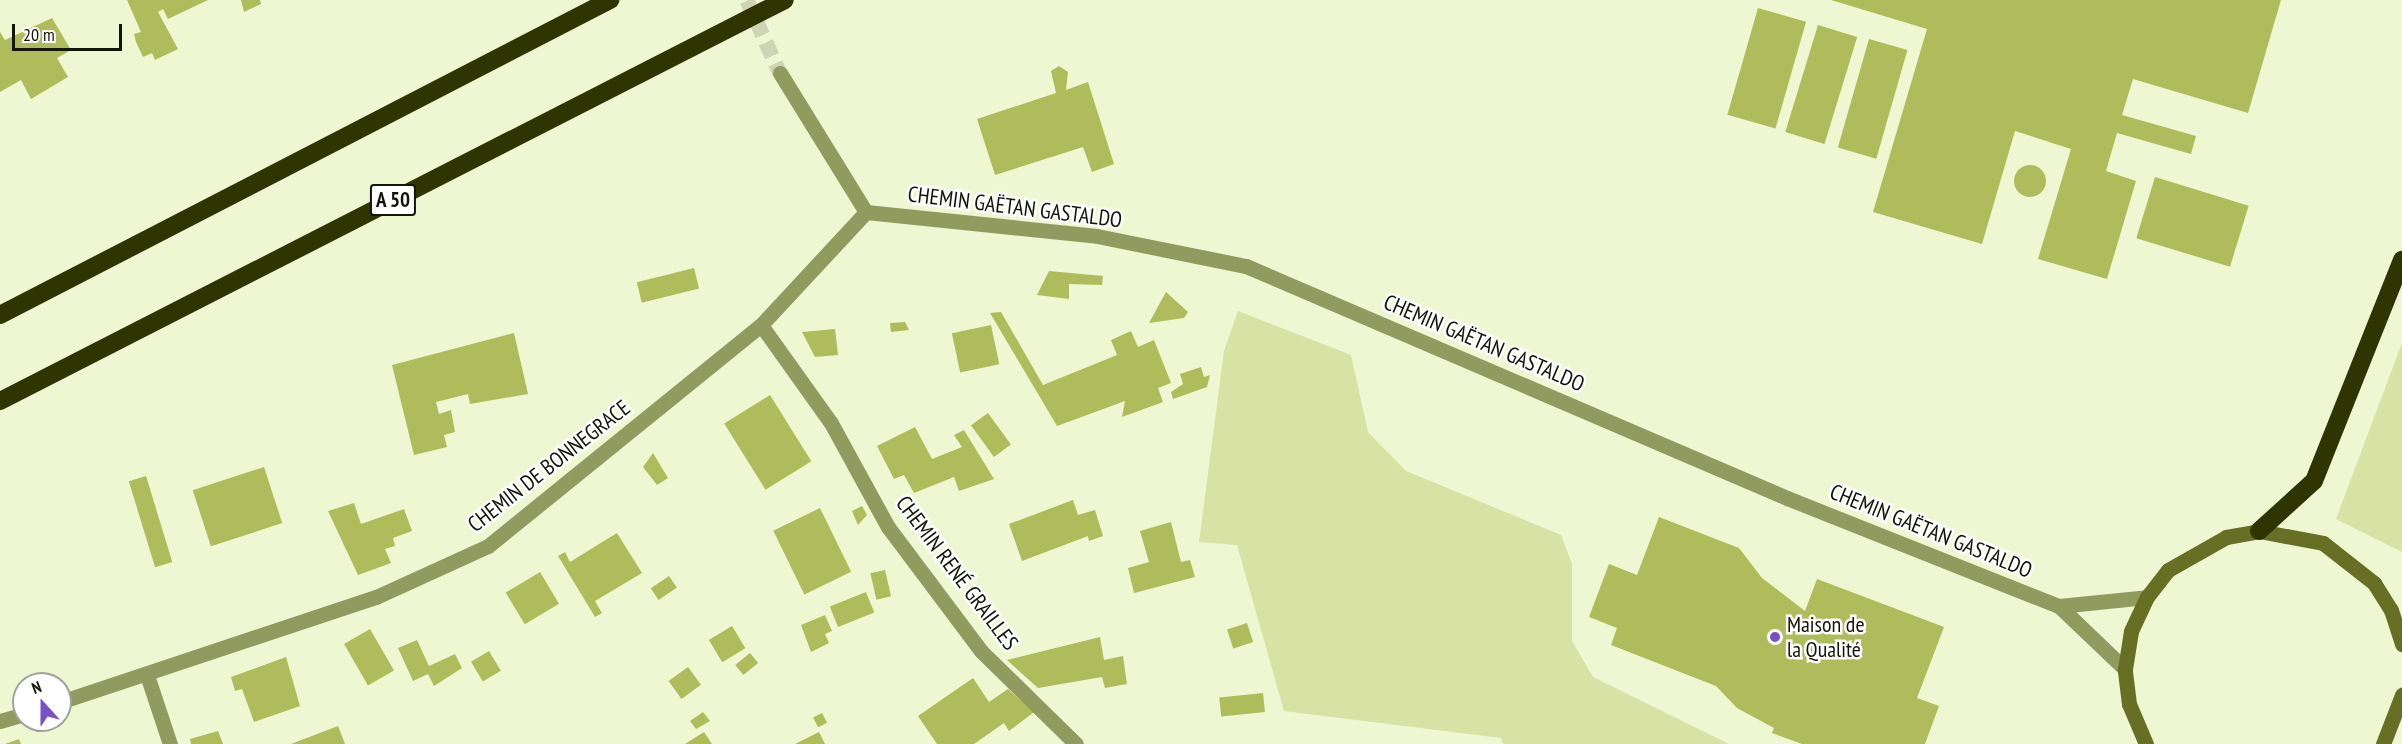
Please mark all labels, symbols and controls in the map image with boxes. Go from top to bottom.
scale bar [15,12,124,50]
text: 20 m [23,23,55,46]
street label: CHEMIN GAËTAN GASTALDO [906,181,1124,233]
road number: A 50 [369,182,417,218]
street label: CHEMIN GAËTAN GASTALDO [1380,289,1588,397]
street label: CHEMIN DE BONNEGRACE [463,394,635,538]
street label: CHEMIN GAËTAN GASTALDO [1826,478,2036,584]
street label: CHEMIN RENÉ GRAILLES [890,491,1024,655]
place label: Maison de la Qualité [1787,611,1864,662]
marker: Maison de la Qualité [1768,630,1782,644]
north arrow [12,672,72,732]
text: N [29,676,44,698]

